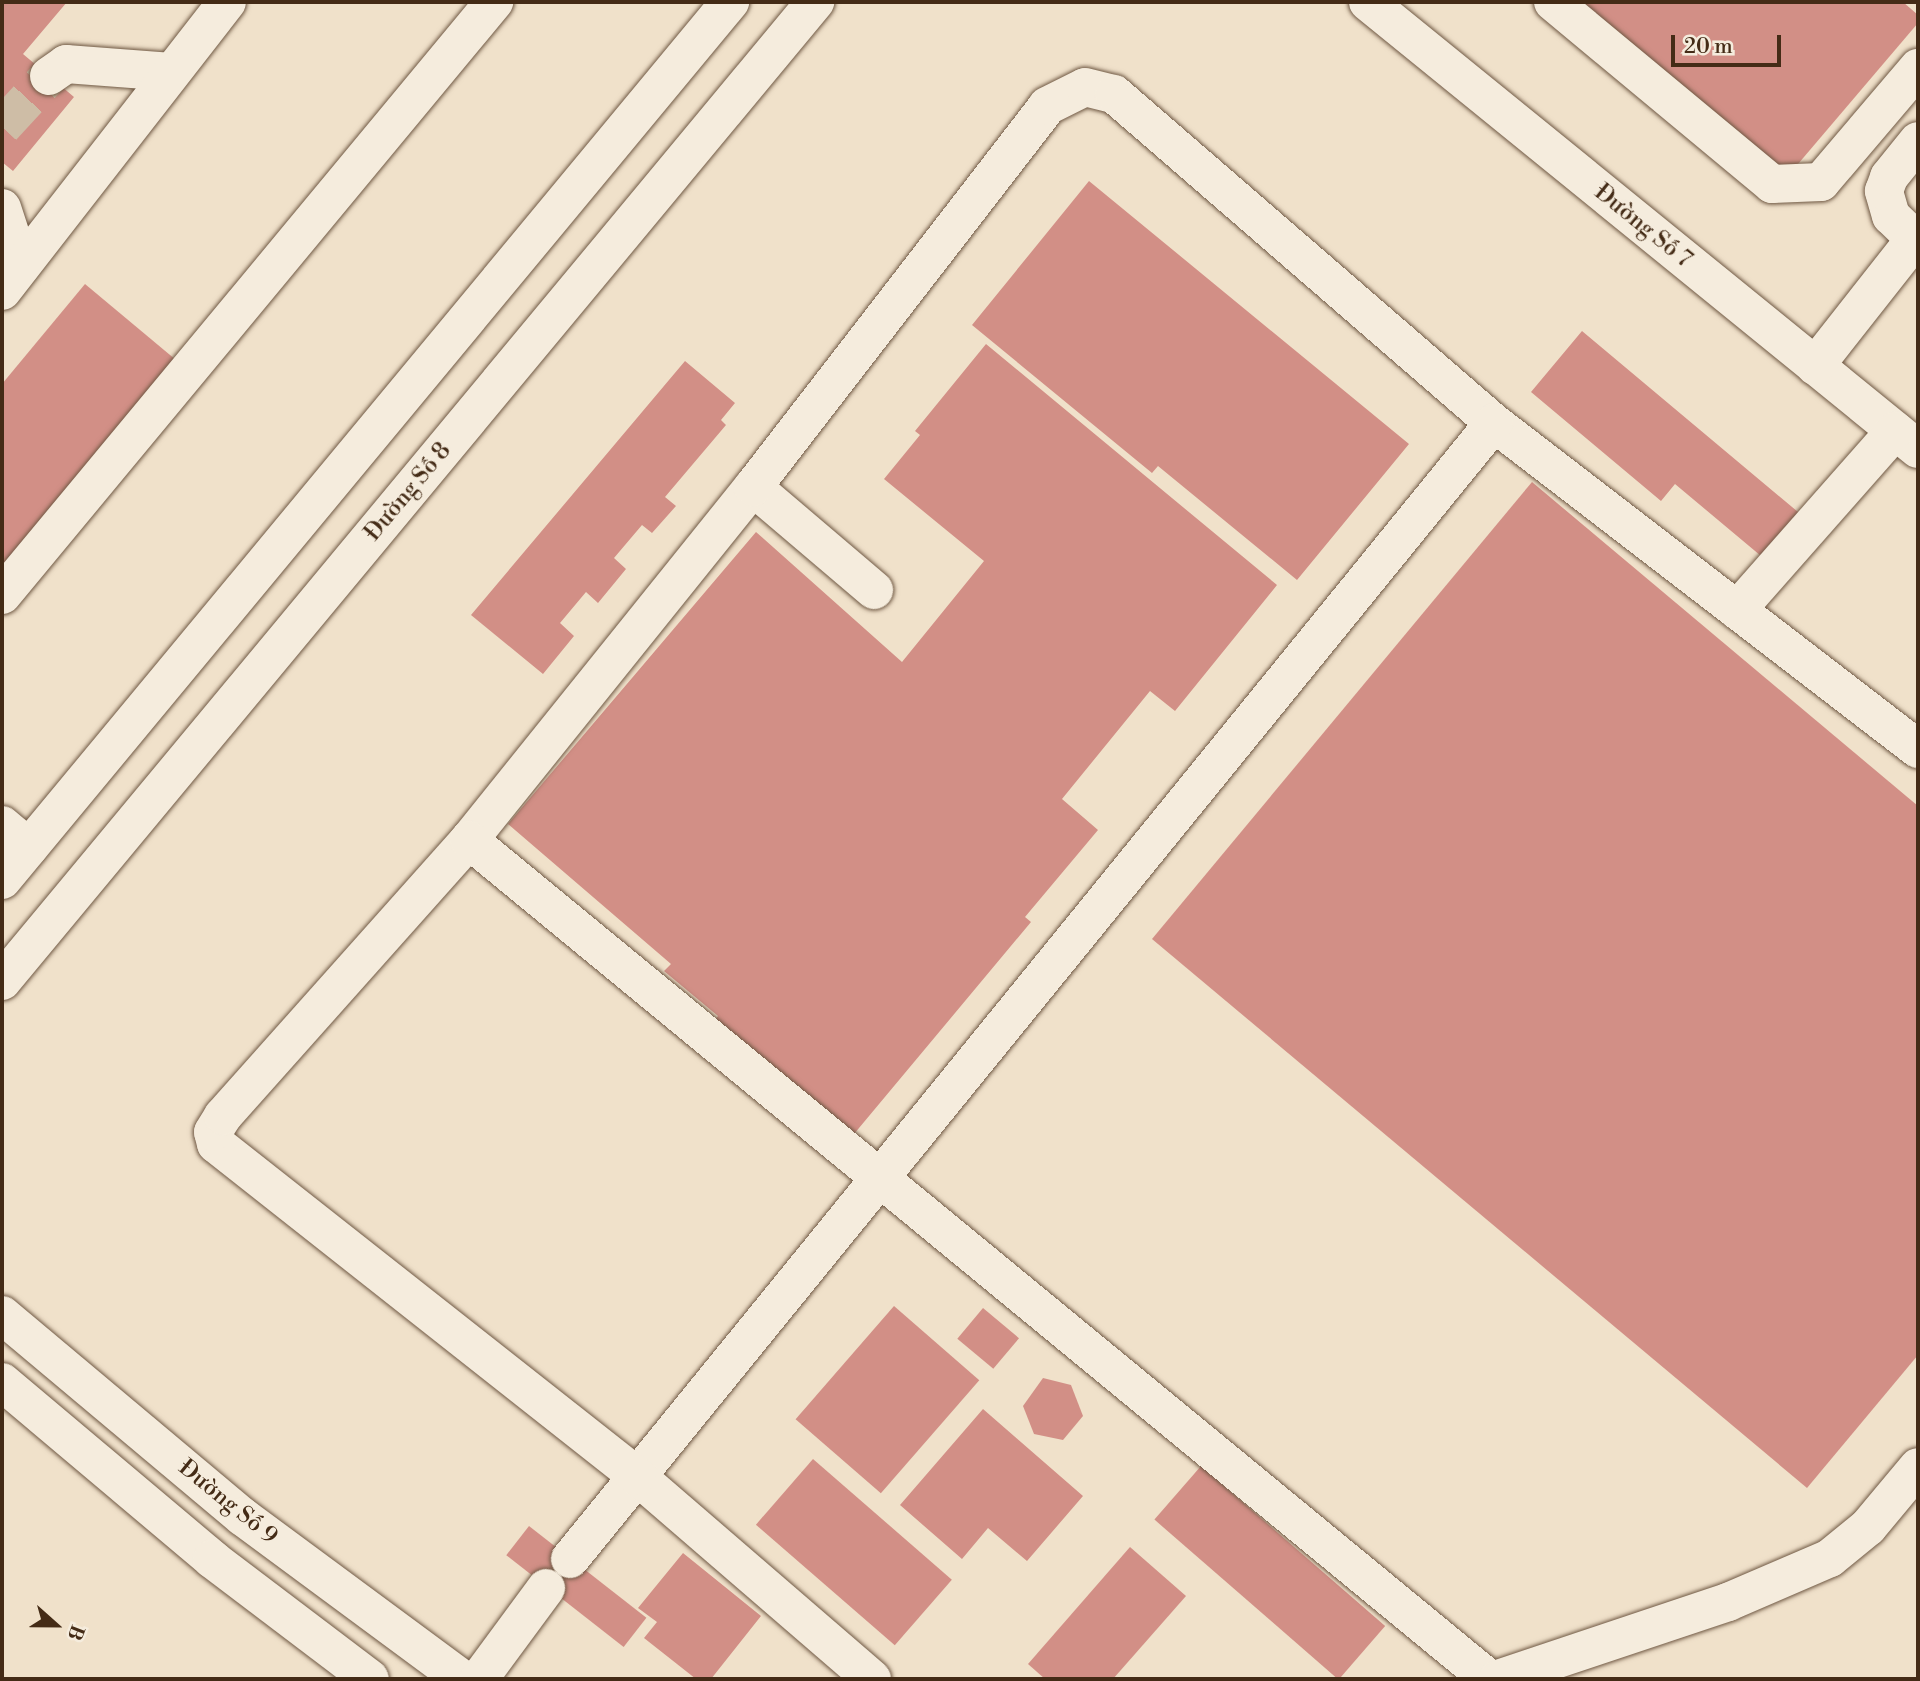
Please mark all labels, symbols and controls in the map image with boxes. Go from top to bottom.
scale bar [1675,21,1785,65]
text: 20 m [1684,34,1733,60]
street label: Đường Số 7 [1589,179,1697,273]
street label: Đường Số 8 [359,437,457,547]
street label: Đường Số 9 [173,1454,283,1550]
north arrow [21,1590,91,1660]
text: B [62,1622,89,1643]

